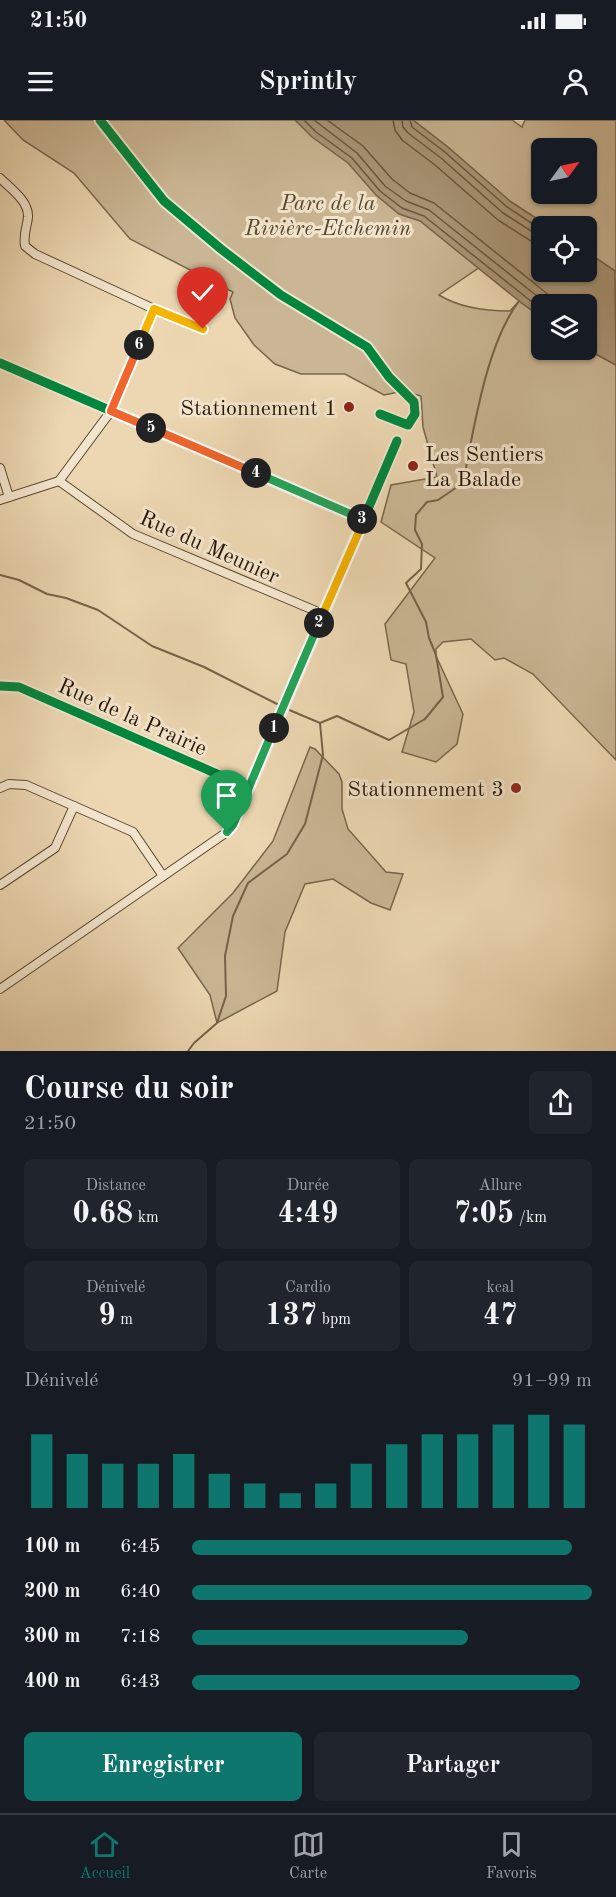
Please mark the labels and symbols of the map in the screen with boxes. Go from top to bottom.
north arrow [531,138,597,204]
park label: Parc de la Rivière-Etchemin [244,193,412,240]
pin [177,267,228,329]
pin: 6 [124,330,154,360]
place label: Stationnement 1 [180,398,337,420]
marker: Stationnement 1 [342,400,356,414]
pin: 5 [136,413,166,443]
place label: Les Sentiers La Balade [425,444,544,491]
pin: 4 [241,458,271,488]
marker: Les Sentiers La Balade [406,459,420,473]
pin: 3 [347,504,377,534]
street label: Rue du Meunier [136,507,282,588]
pin: 2 [304,608,334,638]
street label: Rue de la Prairie [54,675,210,760]
pin: 1 [259,713,289,743]
pin [201,770,252,832]
place label: Stationnement 3 [347,779,504,801]
marker: Stationnement 3 [509,781,523,795]

